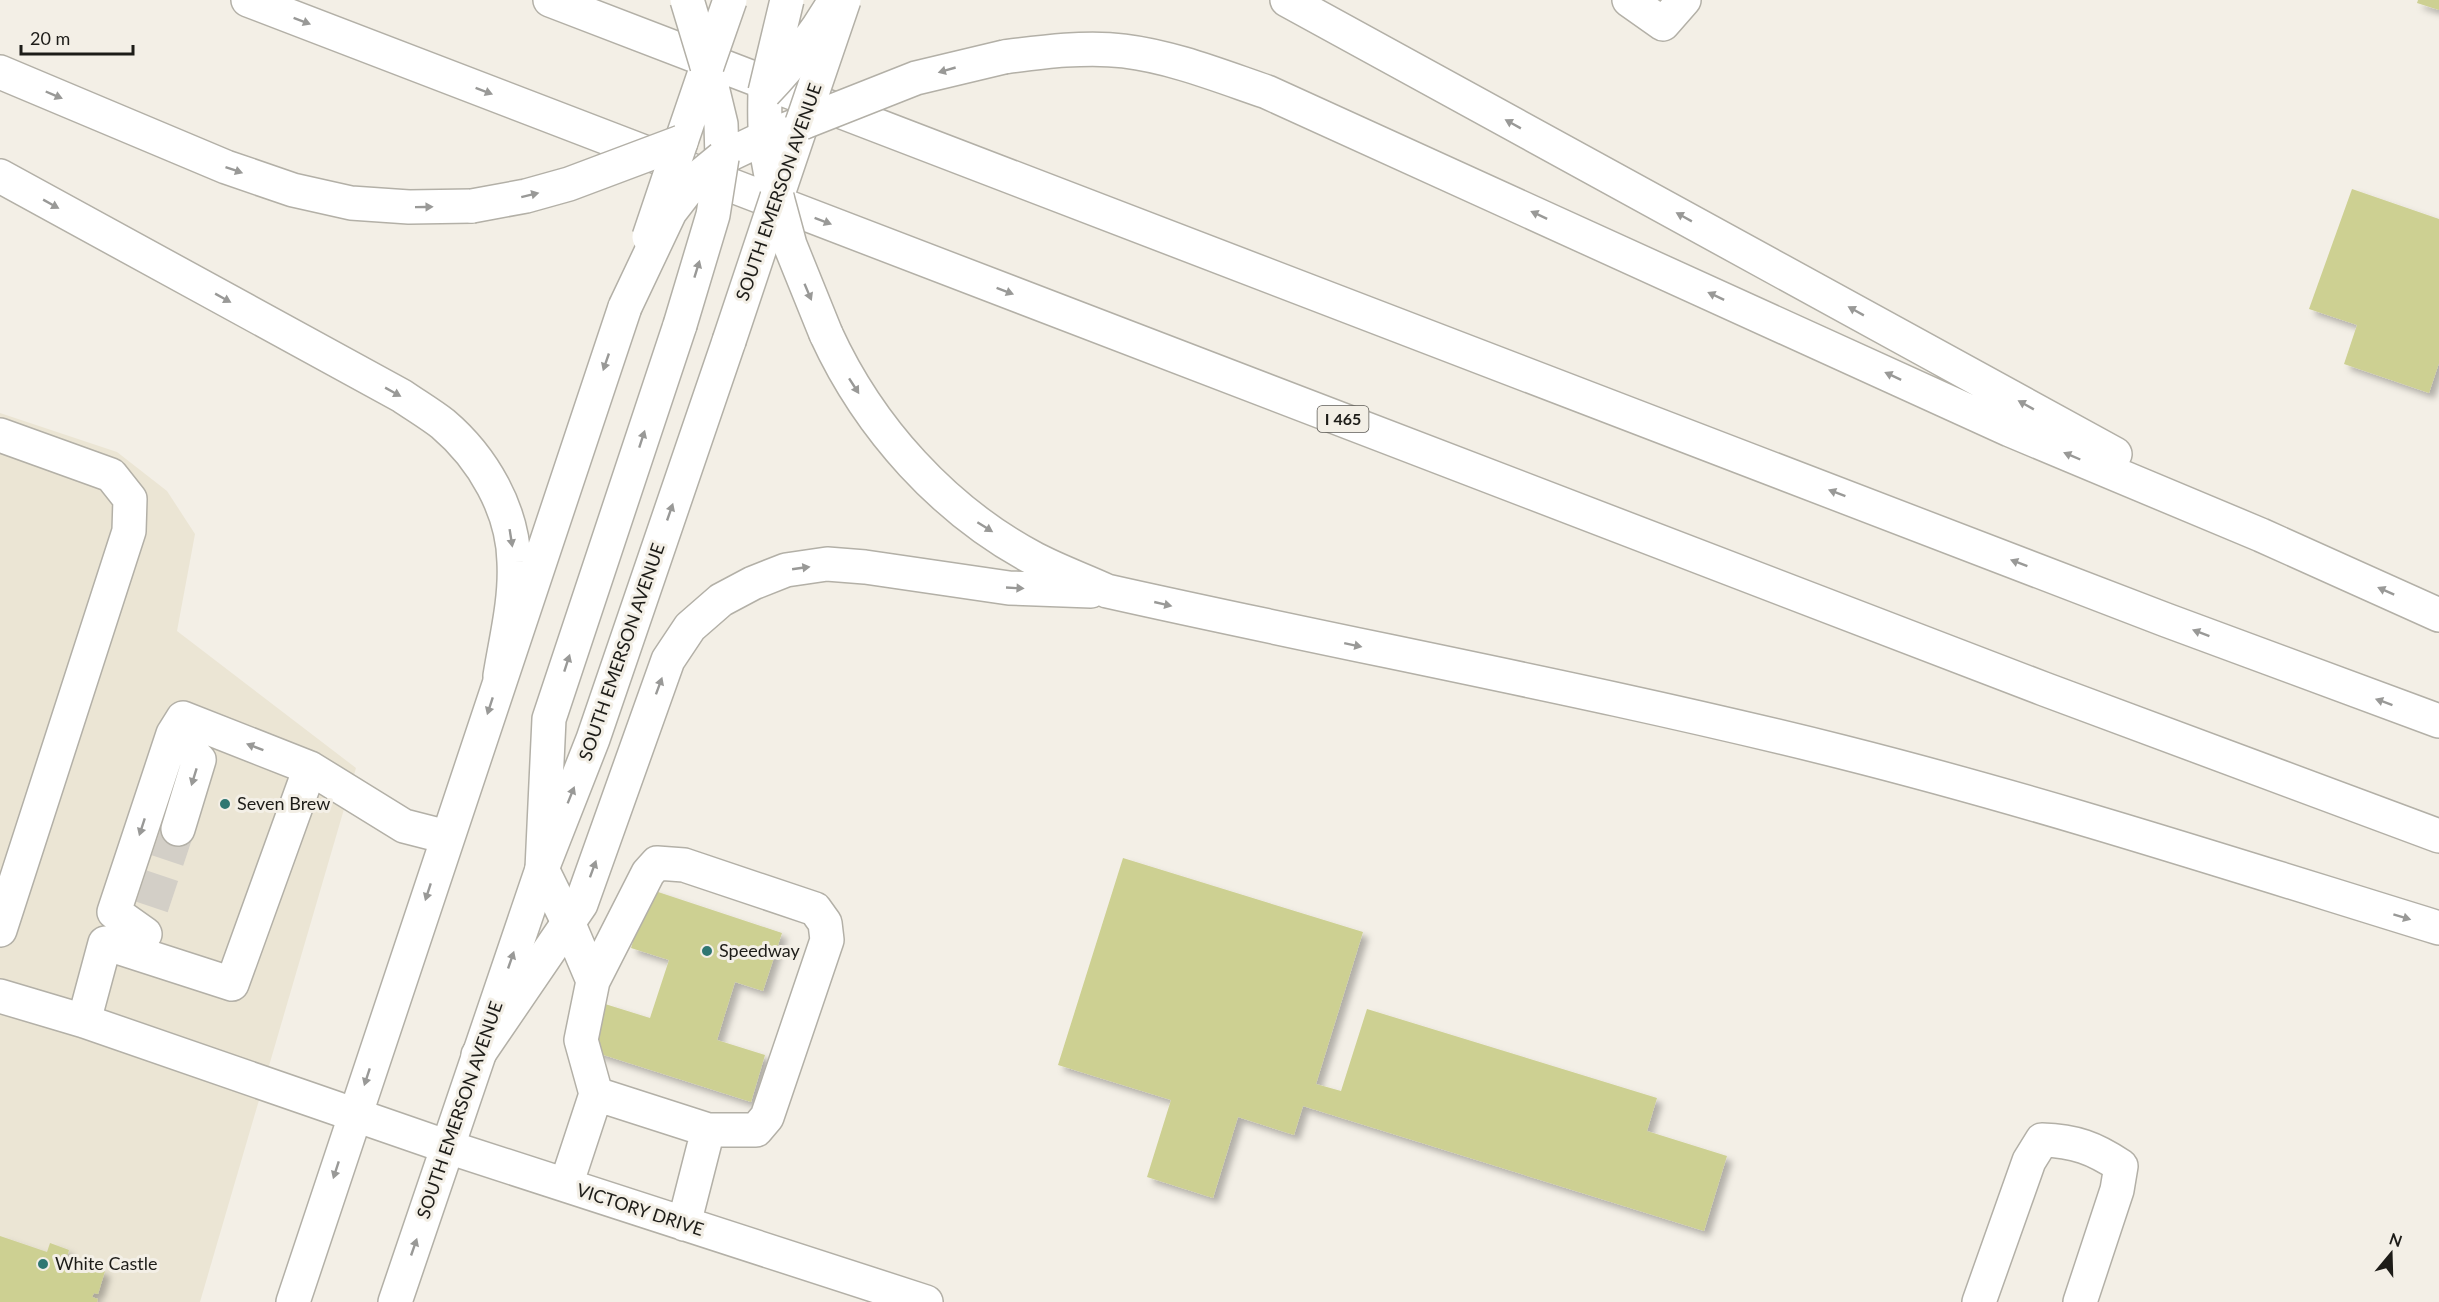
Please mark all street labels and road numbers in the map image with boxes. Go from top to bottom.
street label: SOUTH EMERSON AVENUE [730,80,826,303]
road number: I 465 [1318,406,1368,432]
street label: SOUTH EMERSON AVENUE [573,540,669,763]
street label: SOUTH EMERSON AVENUE [411,998,507,1221]
street label: VICTORY DRIVE [574,1178,707,1240]

